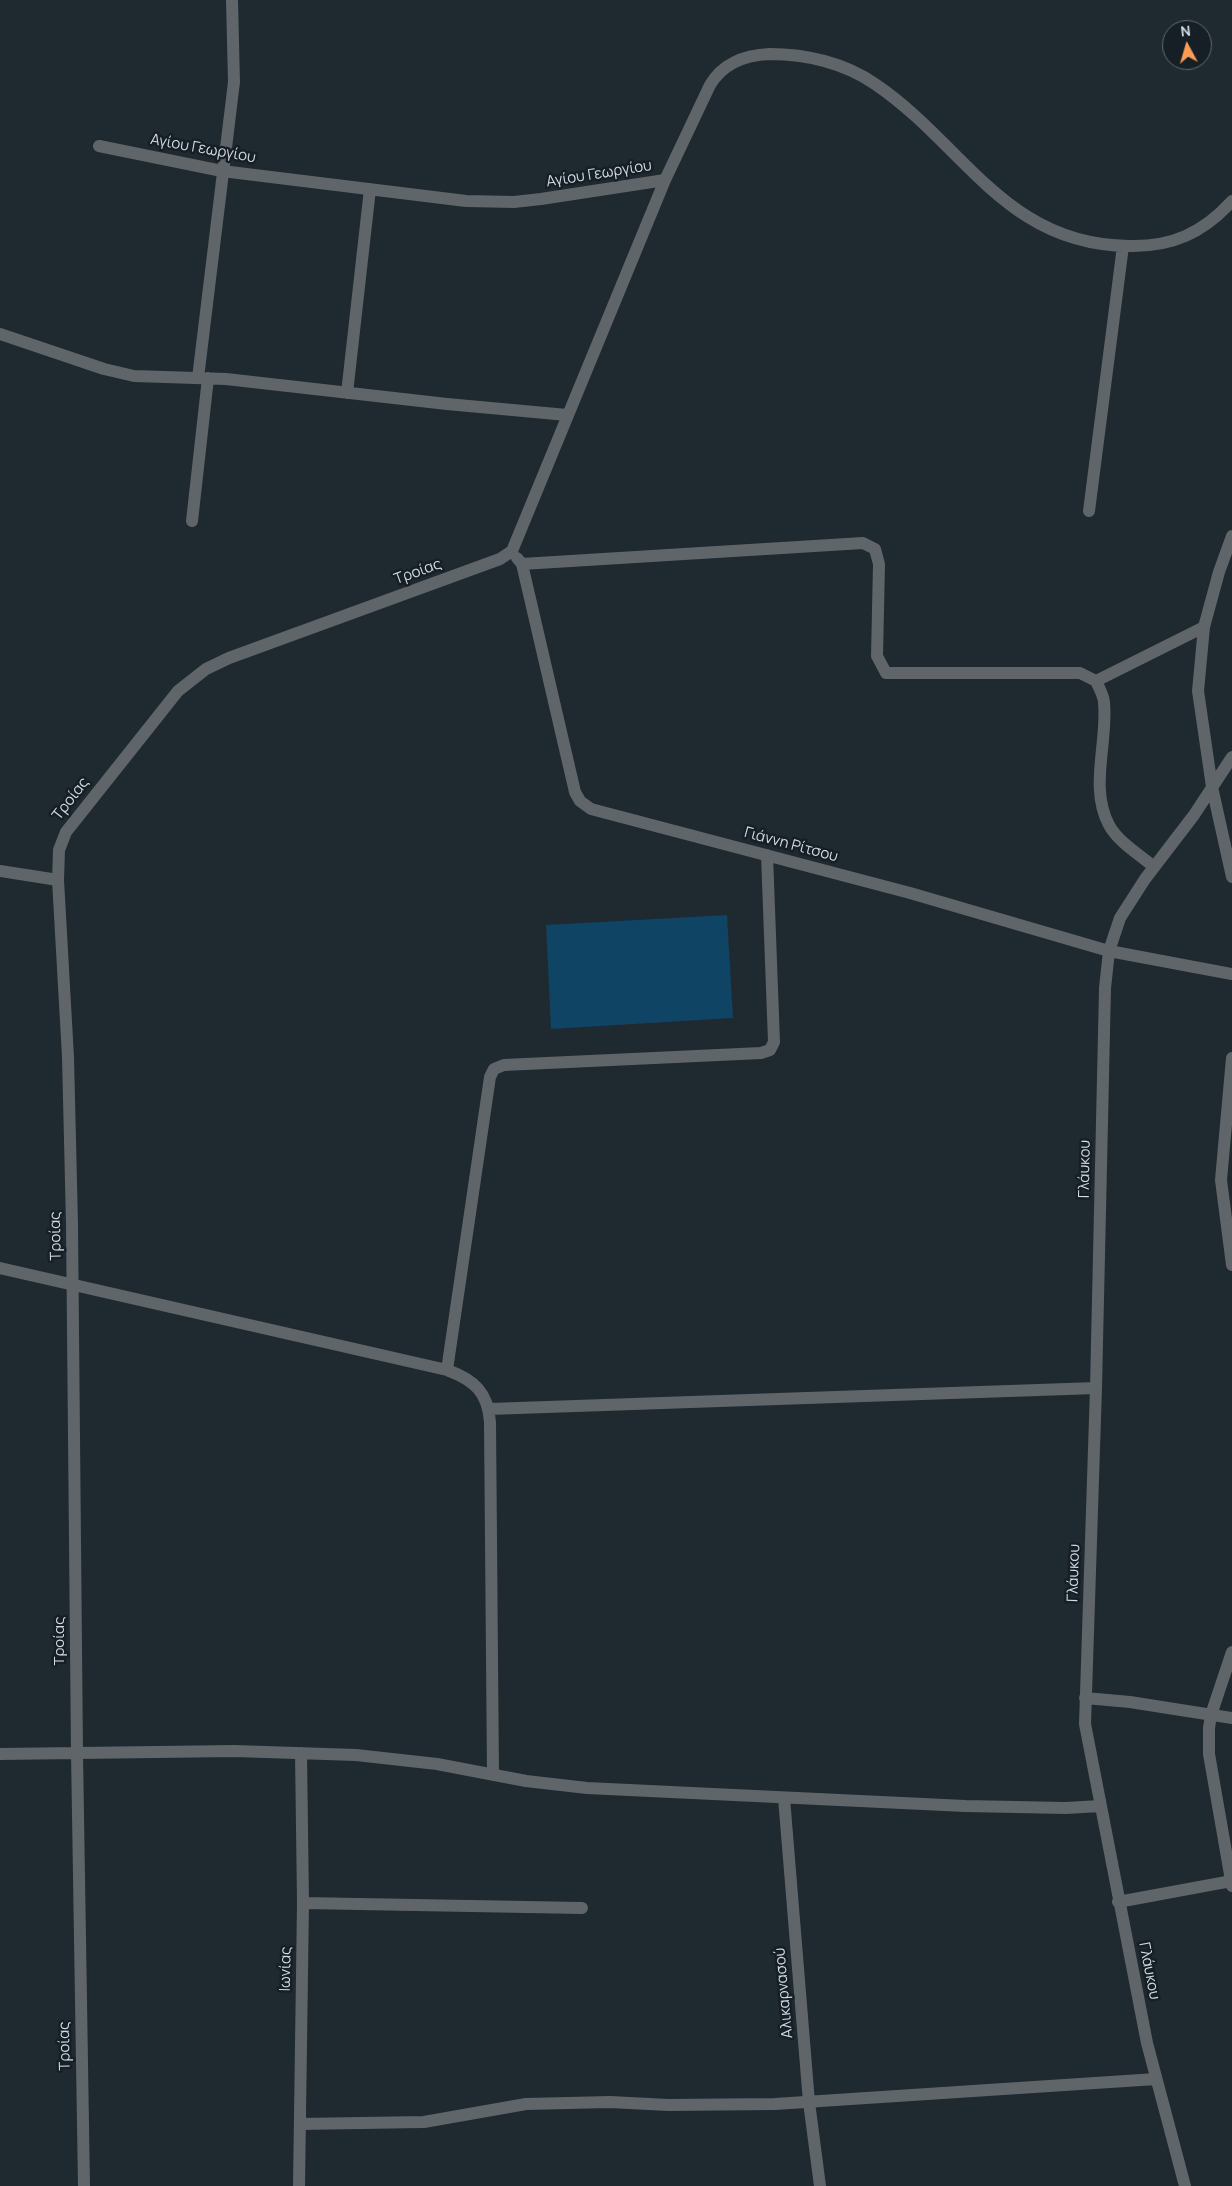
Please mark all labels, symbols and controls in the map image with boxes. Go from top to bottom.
north arrow [1162,20,1212,70]
text: N [1179,21,1191,41]
street label: Αγίου Γεωργίου [149,131,257,167]
street label: Αγίου Γεωργίου [545,157,653,191]
street label: Τροίας [392,555,444,589]
street label: Τροίας [49,774,93,824]
street label: Γιάννη Ρίτσου [742,824,840,866]
street label: Γλάυκου [1075,1140,1095,1198]
street label: Τροίας [47,1211,65,1261]
street label: Γλάυκου [1064,1544,1084,1602]
street label: Τροίας [51,1616,69,1666]
street label: Γλάυκου [1135,1941,1163,2001]
street label: Ιωνίας [277,1946,295,1992]
street label: Αλικαρνασού [771,1947,797,2039]
street label: Τροίας [56,2021,74,2071]

